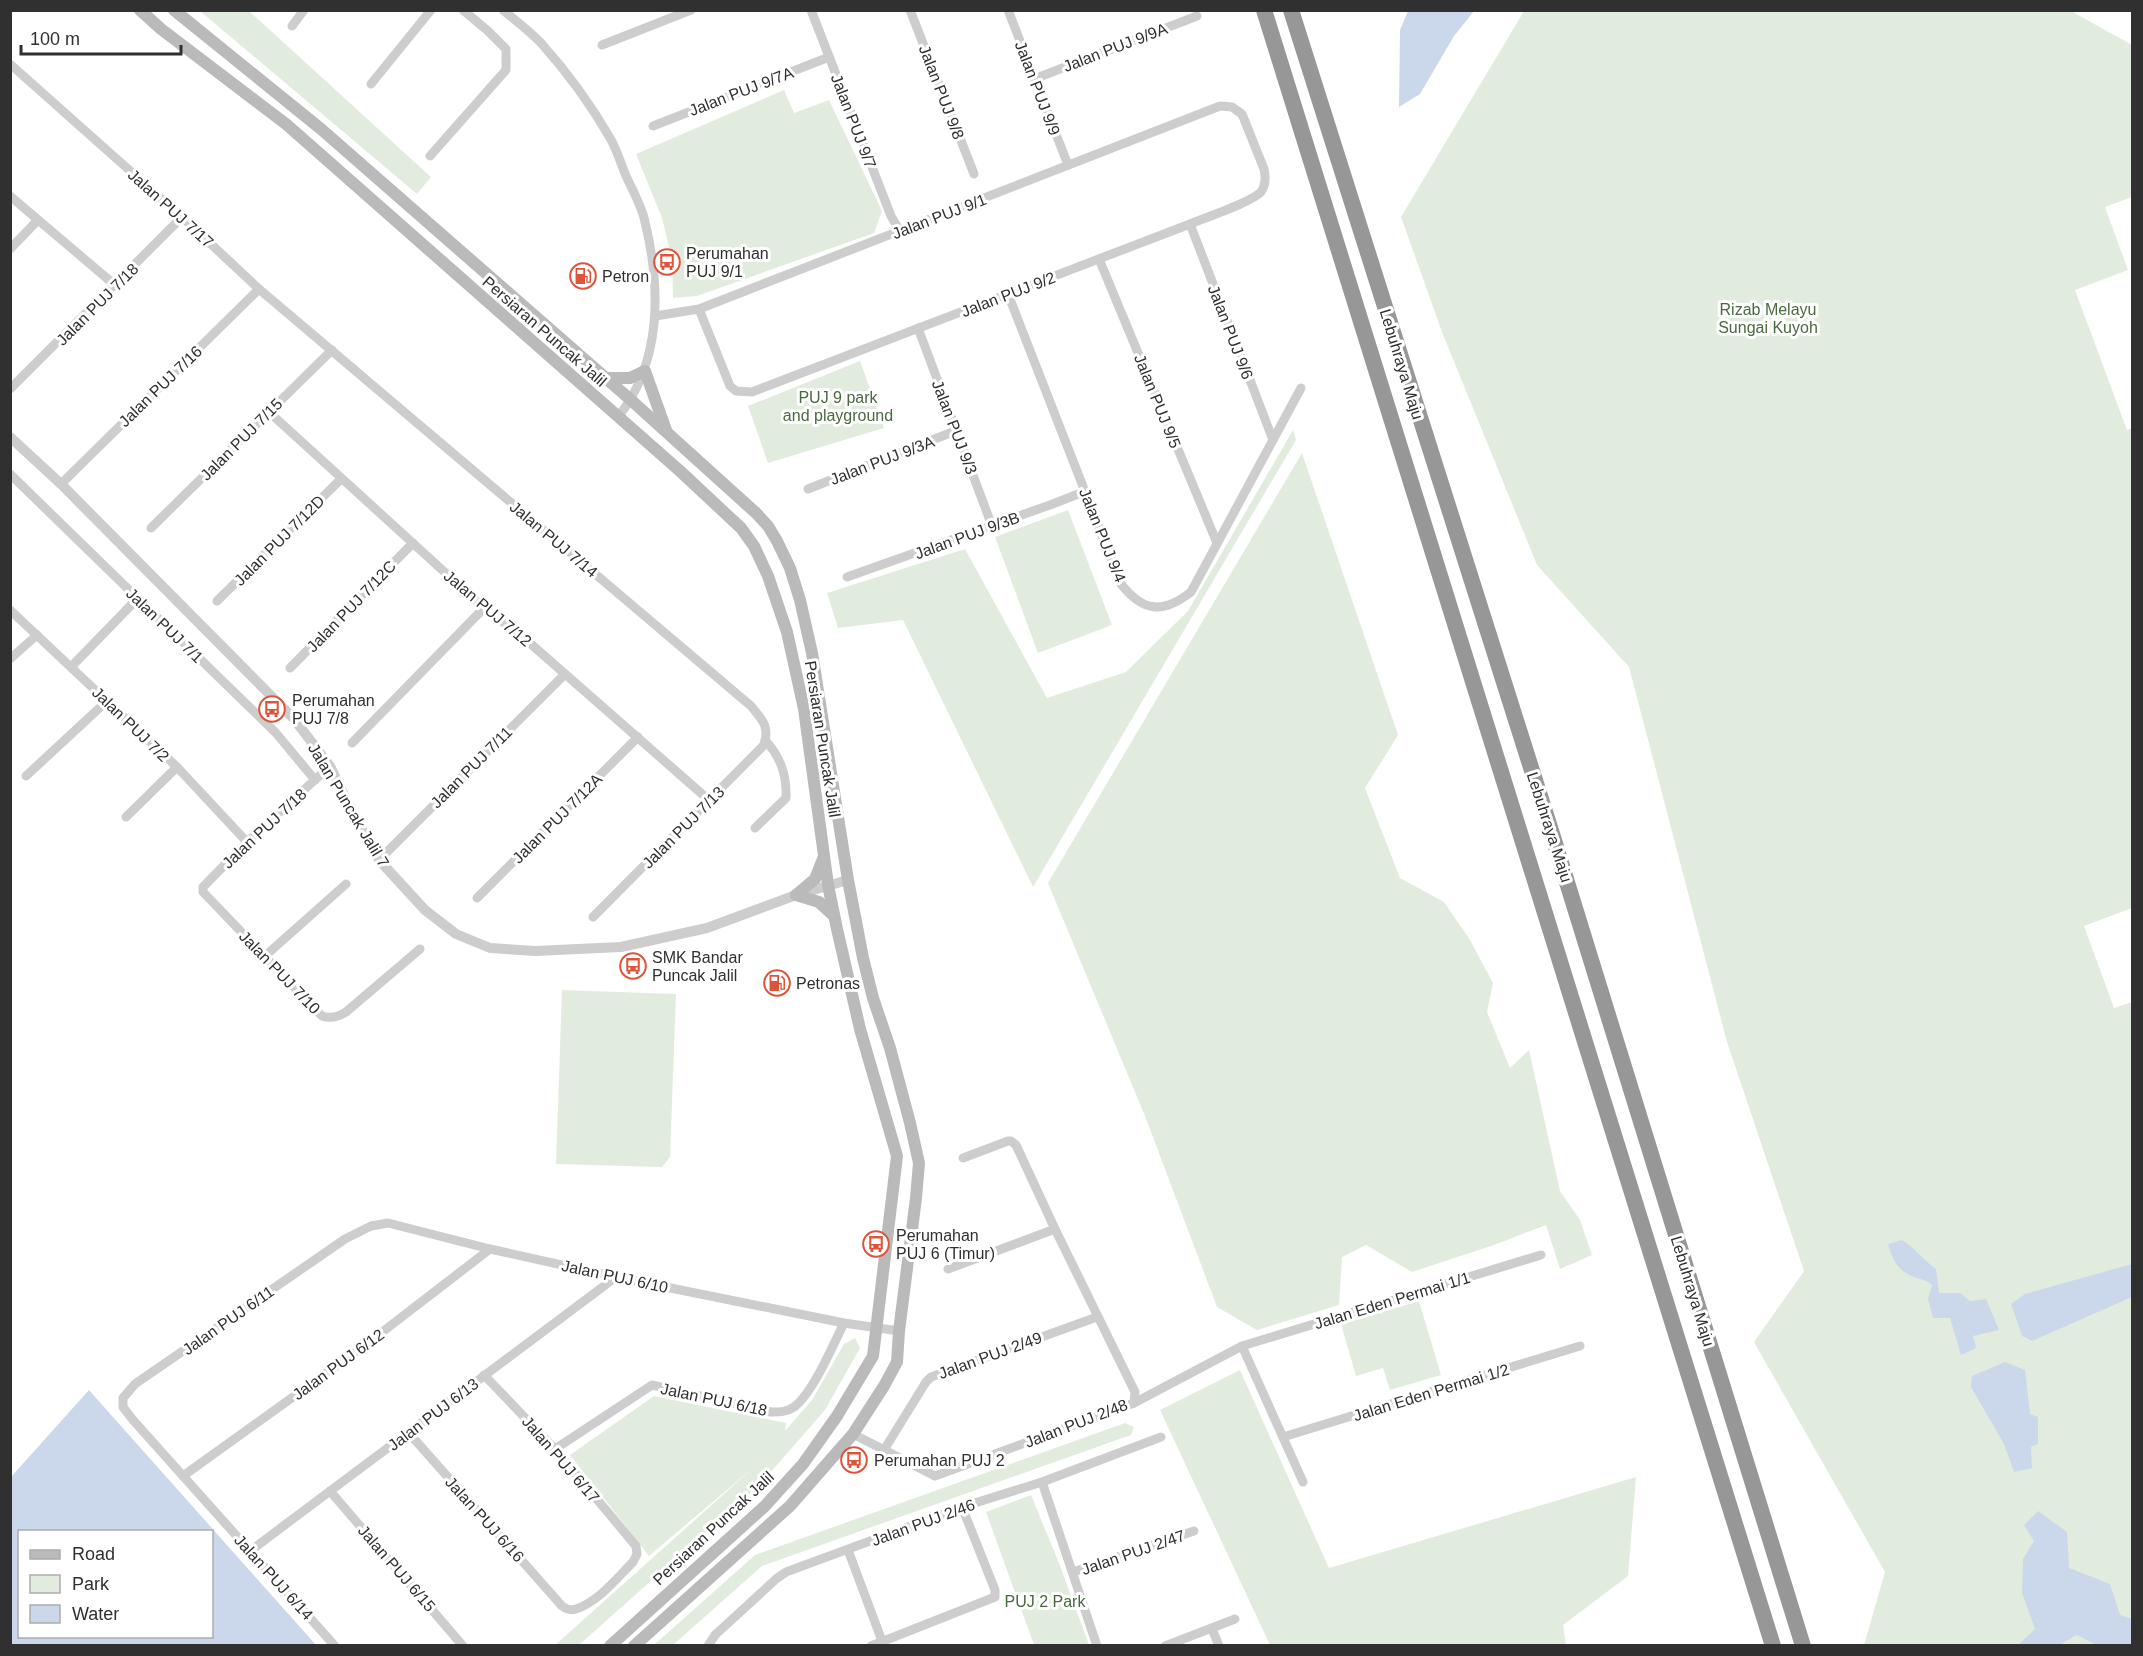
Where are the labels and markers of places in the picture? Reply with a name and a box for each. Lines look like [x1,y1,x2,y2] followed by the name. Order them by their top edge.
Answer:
[686,245,769,280] place label: Perumahan PUJ 9/1
[652,247,682,277] bus stop icon: Perumahan PUJ 9/1
[568,261,598,291] fuel station icon: Petron
[602,268,649,285] place label: Petron
[292,692,375,727] place label: Perumahan PUJ 7/8
[257,694,287,724] bus stop icon: Perumahan PUJ 7/8
[652,949,743,984] place label: SMK Bandar Puncak Jalil
[618,951,648,981] bus stop icon: SMK Bandar Puncak Jalil
[762,968,792,998] fuel station icon: Petronas
[796,975,860,992] place label: Petronas
[896,1227,995,1262] place label: Perumahan PUJ 6 (Timur)
[861,1229,891,1259] bus stop icon: Perumahan PUJ 6 (Timur)
[839,1445,869,1475] bus stop icon: Perumahan PUJ 2
[874,1452,1005,1469] place label: Perumahan PUJ 2

